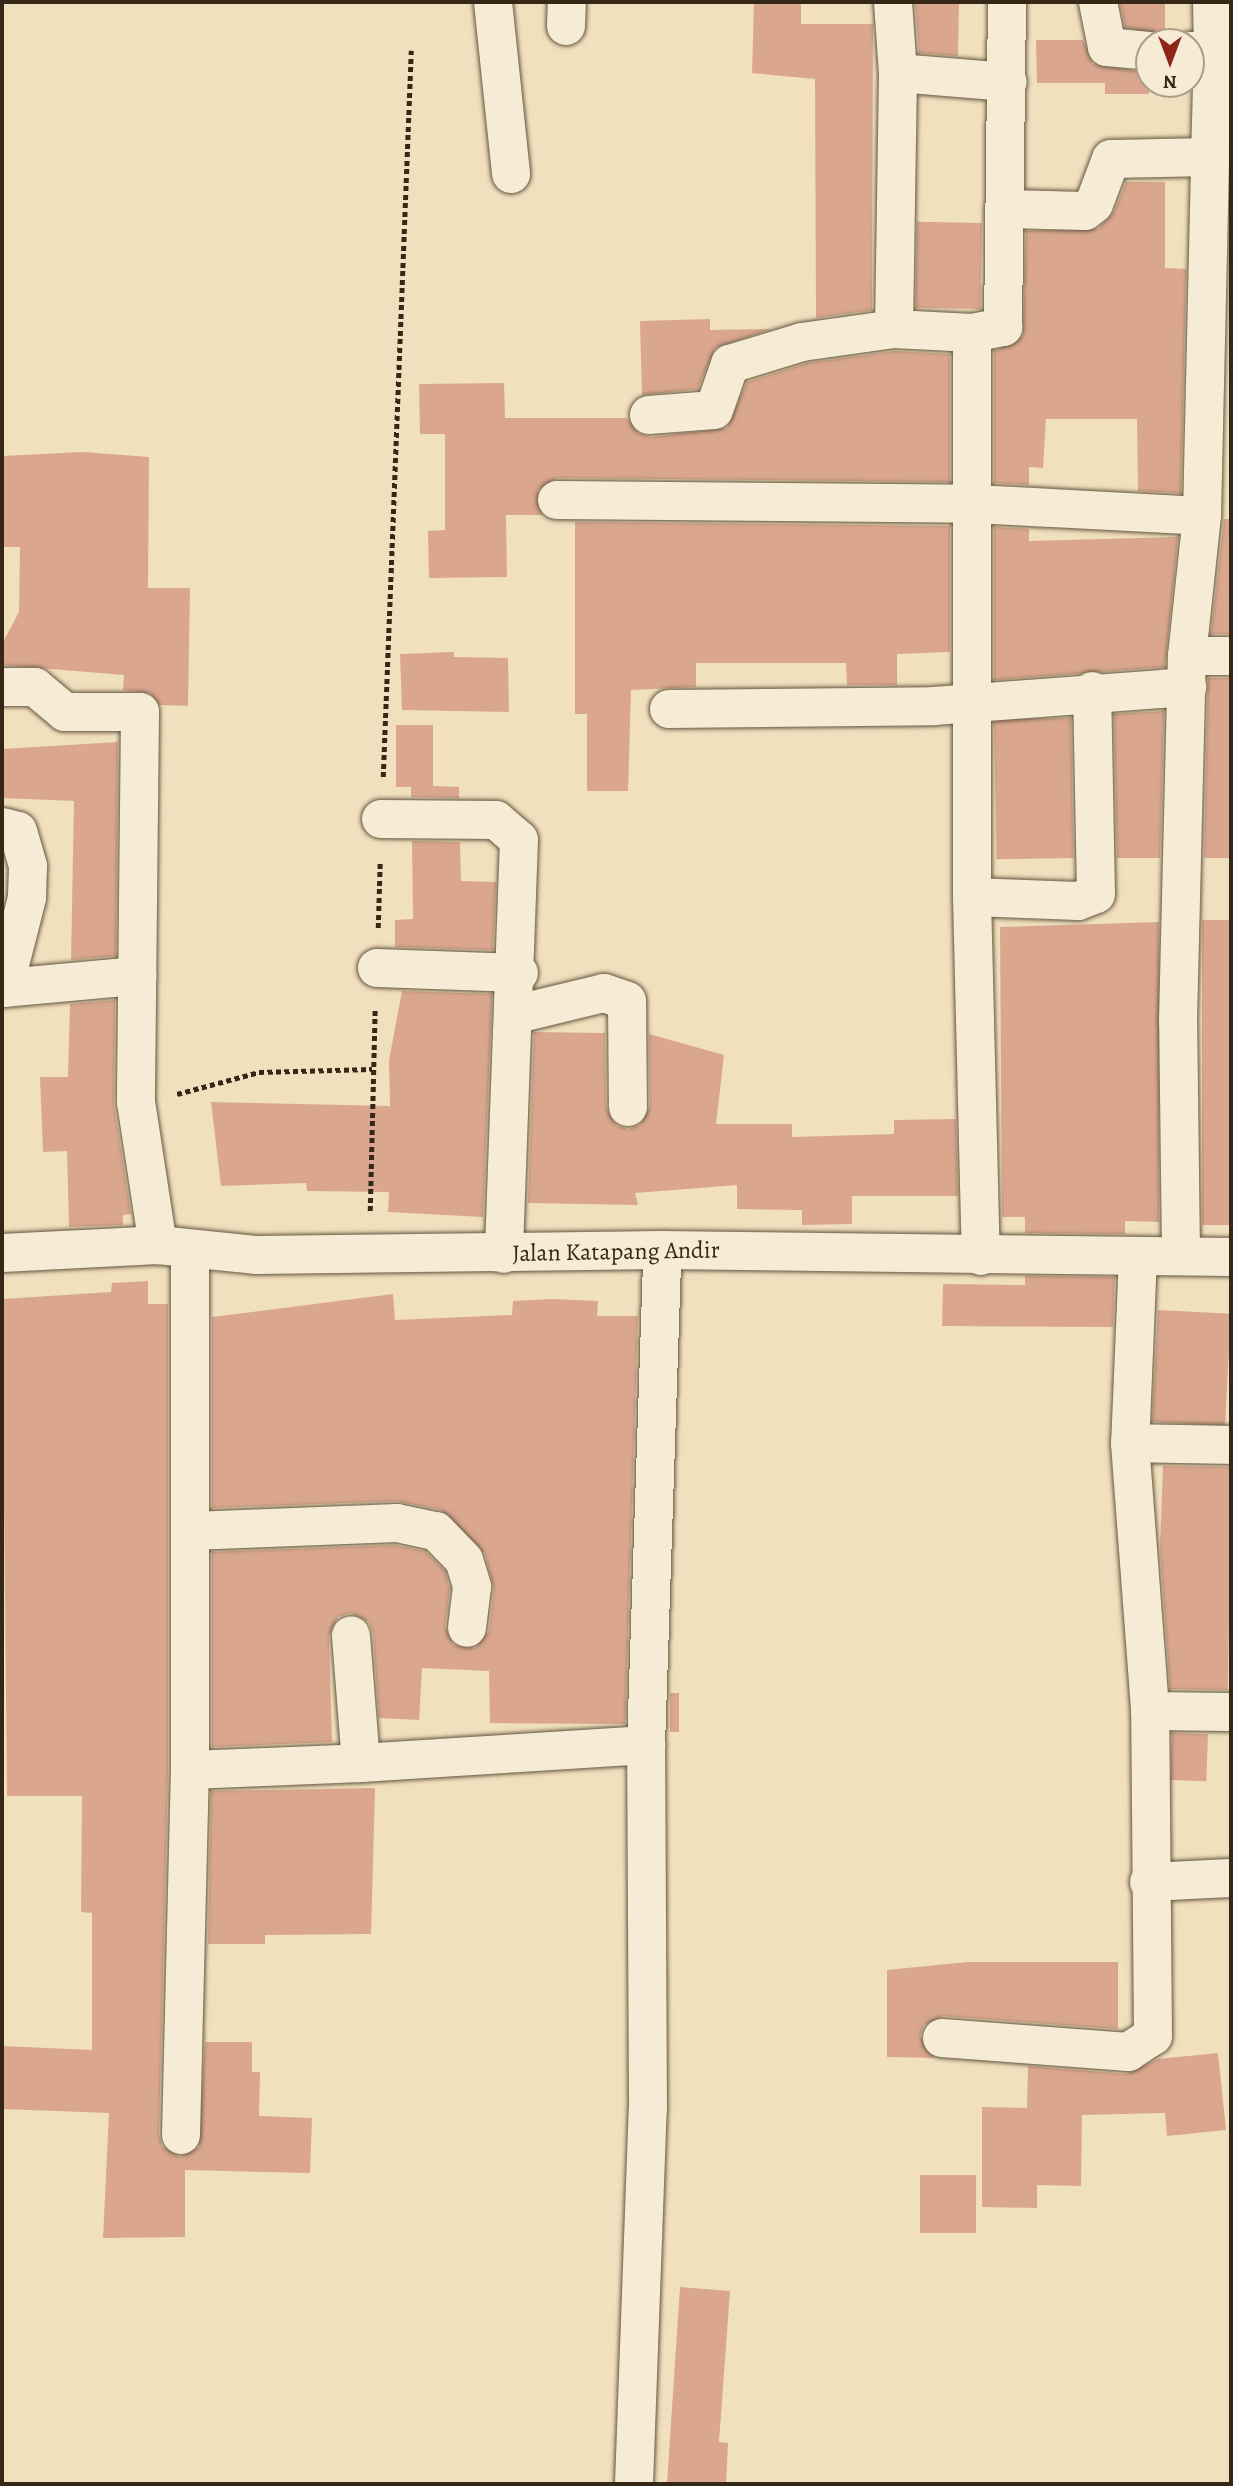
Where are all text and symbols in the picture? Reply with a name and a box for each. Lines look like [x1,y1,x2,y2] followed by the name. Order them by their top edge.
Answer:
[1135,28,1205,98] north arrow
[1163,69,1177,95] text: N
[512,1236,720,1268] street label: Jalan Katapang Andir

